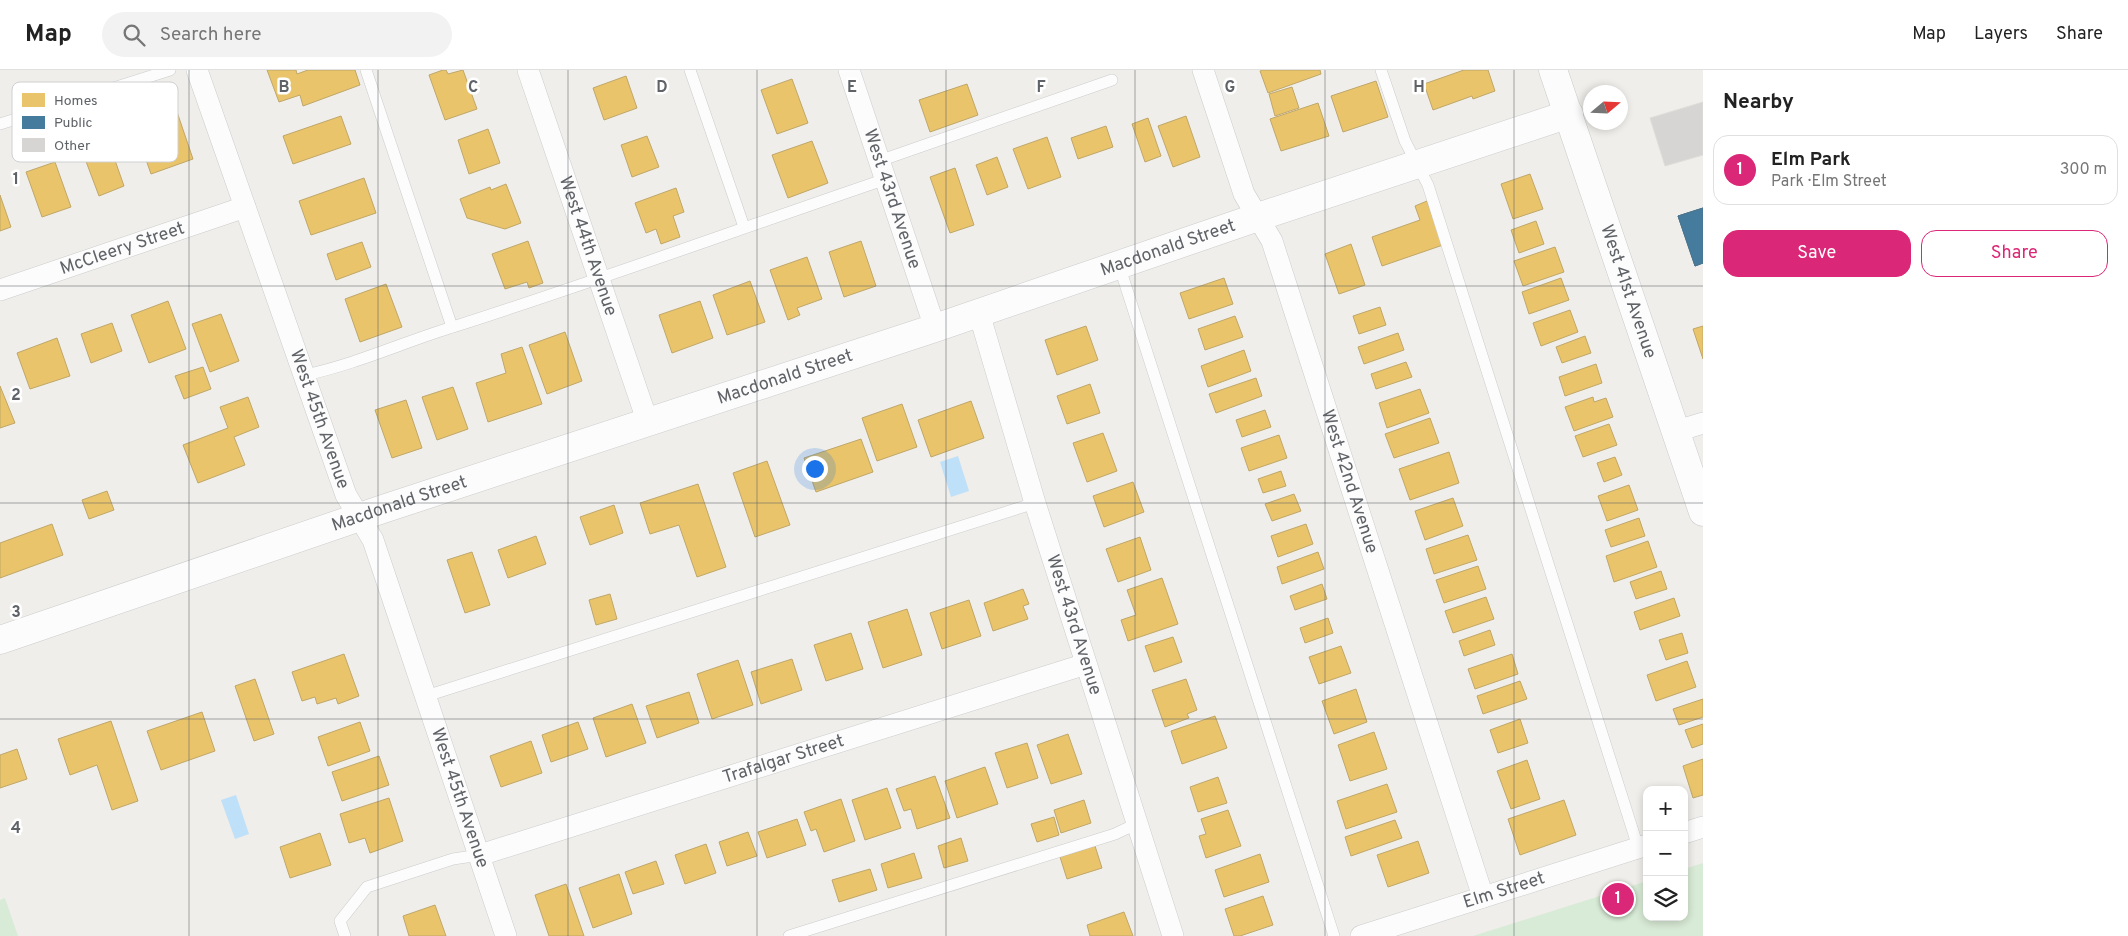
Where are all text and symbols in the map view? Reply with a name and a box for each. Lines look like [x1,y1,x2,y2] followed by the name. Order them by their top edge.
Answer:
[102,12,452,57] search box
[25,20,72,50] text: Map
[120,21,148,49] icon: search
[160,23,261,47] text: Search here
[1912,23,1946,46] text: Map
[1974,23,2028,46] text: Layers
[2056,23,2103,46] text: Share
[278,78,290,98] text: B
[468,78,478,98] text: C
[656,78,668,98] text: D
[847,78,857,98] text: E
[1036,78,1046,98] text: F
[1225,78,1235,98] text: G
[1413,78,1425,98] text: H
[12,82,178,162] legend
[1583,85,1628,130] north arrow
[1723,89,1794,116] text: Nearby
[54,93,98,110] text: Homes
[54,115,93,132] text: Public
[858,126,926,272] street label: West 43rd Avenue
[54,138,91,155] text: Other
[1771,148,1851,172] text: Elm Park
[1737,160,1743,180] text: 1
[2060,160,2107,180] text: 300 m
[13,170,19,190] text: 1
[1771,172,1887,192] text: Park · Elm Street
[553,173,622,319] street label: West 44th Avenue
[1097,214,1238,282] street label: Macdonald Street
[57,217,187,280] street label: McCleery Street
[1595,222,1662,362] street label: West 41st Avenue
[1723,230,1911,277] button: Save
[1921,230,2108,277] button: Share
[714,344,856,410] street label: Macdonald Street
[284,346,354,492] street label: West 45th Avenue
[11,386,21,406] text: 2
[1315,407,1383,557] street label: West 42nd Avenue
[802,456,828,482] your location
[329,471,470,537] street label: Macdonald Street
[1041,552,1107,698] street label: West 43rd Avenue
[11,603,21,623] text: 3
[425,725,494,871] street label: West 45th Avenue
[720,729,847,789] street label: Trafalgar Street
[1643,786,1688,921] map controls
[1643,786,1688,831] button: +
[11,819,21,839] text: 4
[1643,831,1688,876] button: −
[1460,867,1548,914] street label: Elm Street
[1643,876,1688,921] button: layers
[1602,880,1634,918] pin: 1

